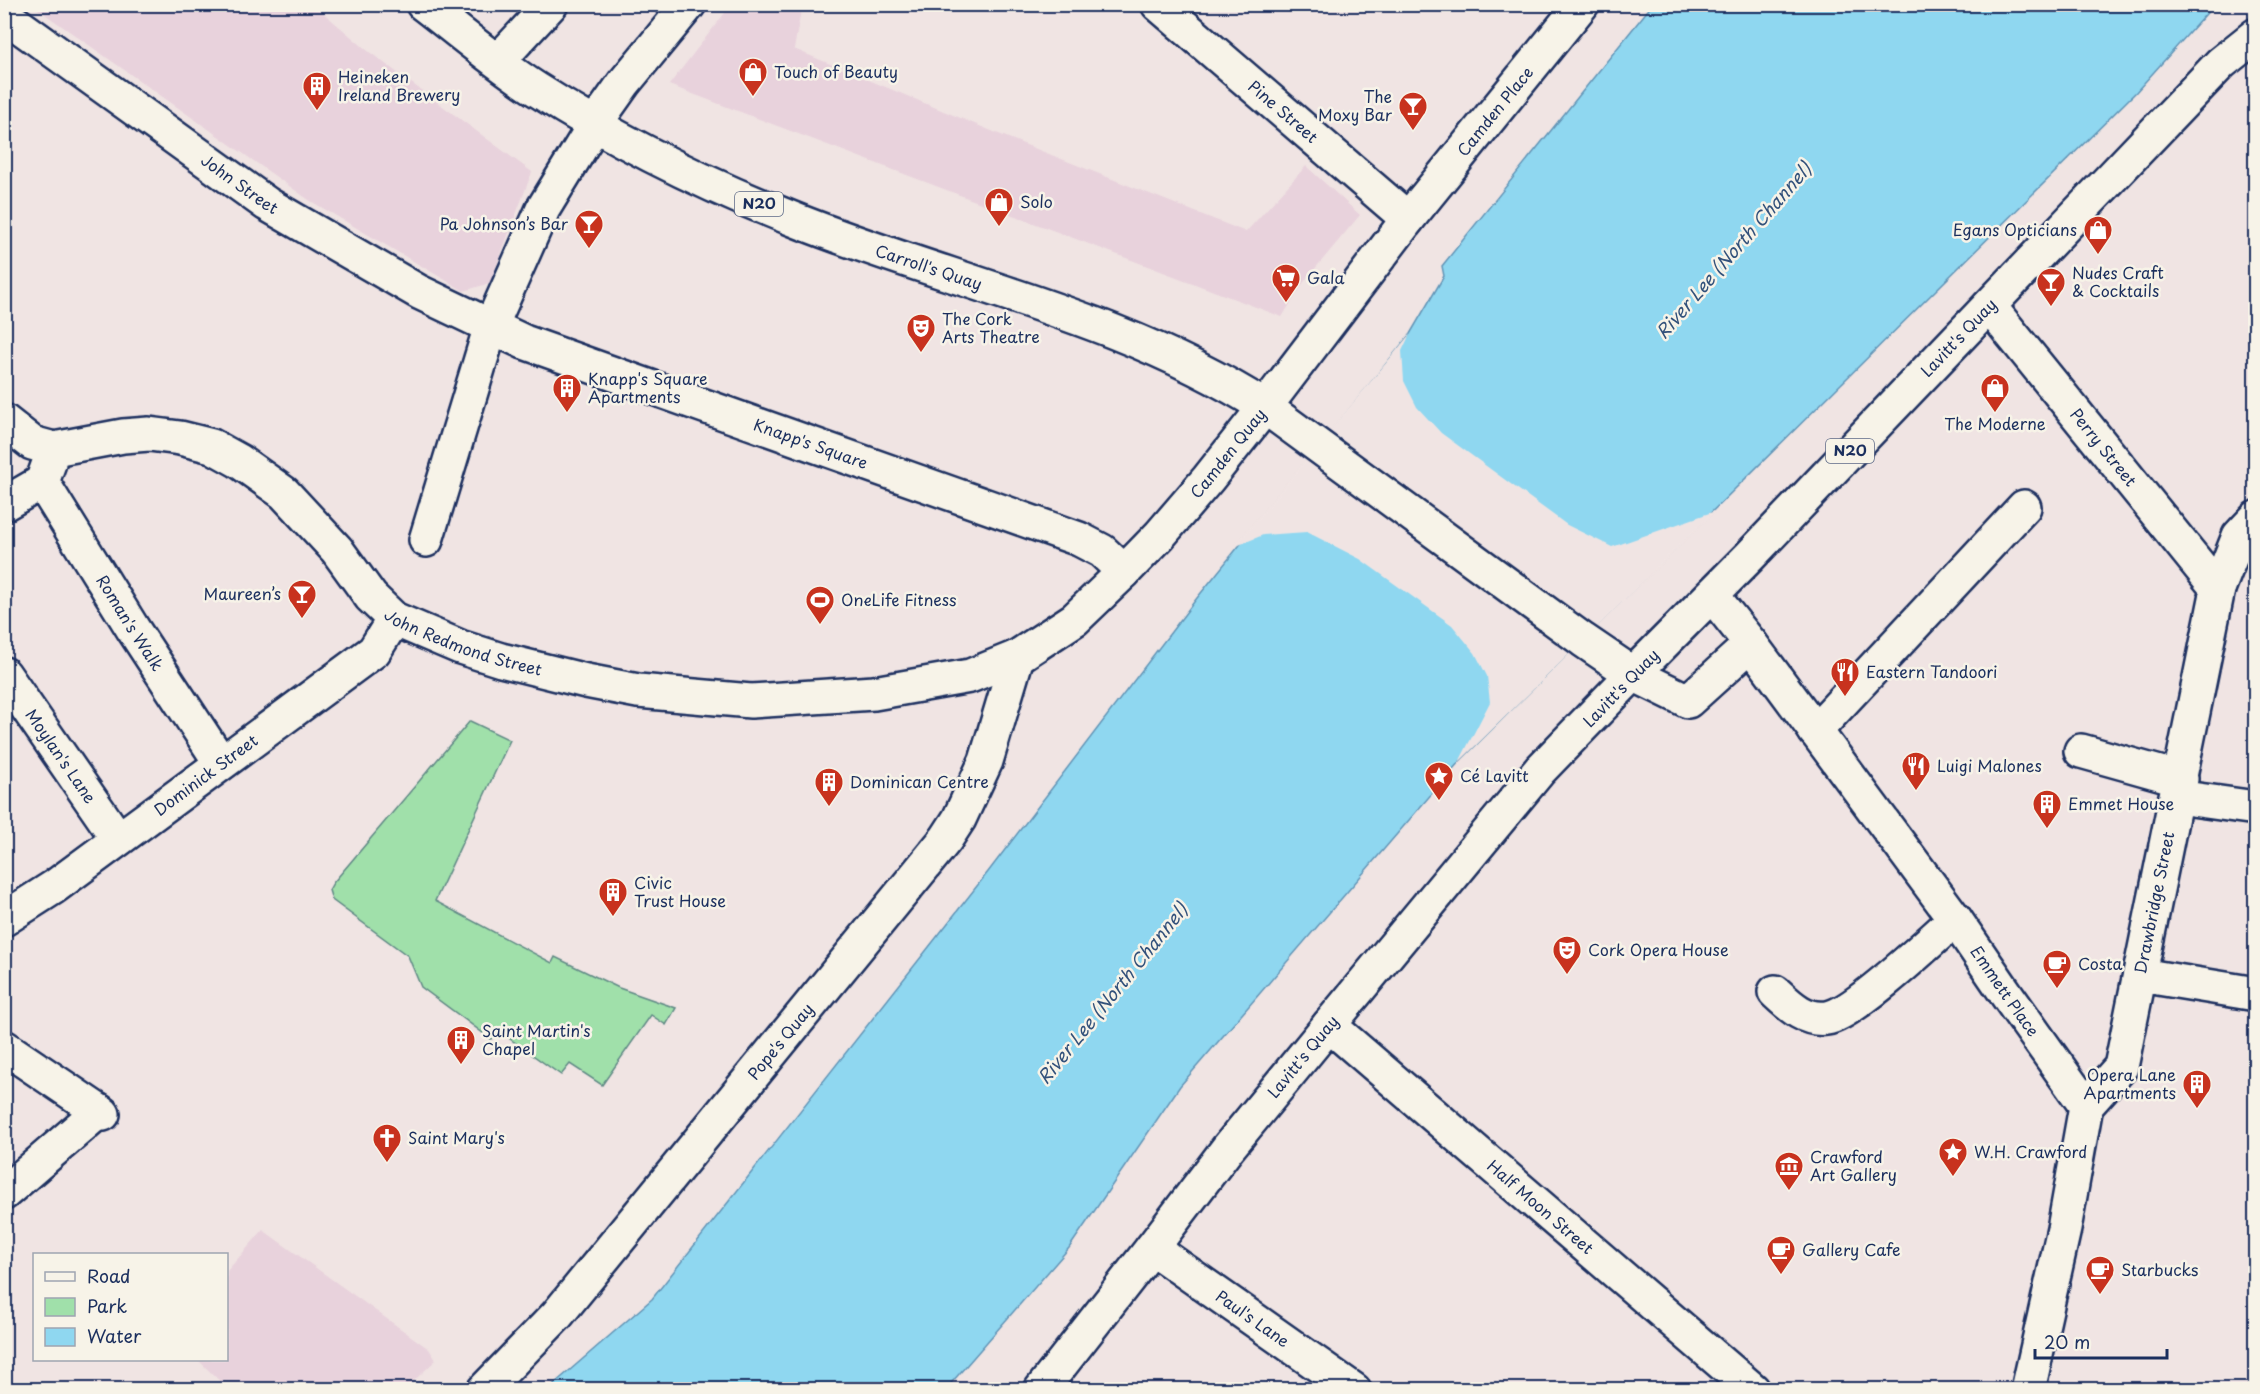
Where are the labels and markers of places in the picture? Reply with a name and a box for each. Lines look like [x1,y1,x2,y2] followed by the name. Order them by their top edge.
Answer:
[737,56,769,98] shop icon: Touch of Beauty
[774,59,898,83] place label: Touch of Beauty
[338,64,460,106] place label: Heineken Ireland Brewery
[301,70,333,112] building icon: Heineken Ireland Brewery
[1318,84,1393,126] place label: The Moxy Bar
[1397,90,1429,132] bar icon: The Moxy Bar
[983,186,1015,228] shop icon: Solo
[1020,189,1053,213] place label: Solo
[573,208,605,250] bar icon: Pa Johnson’s Bar
[440,211,569,235] place label: Pa Johnson’s Bar
[2082,214,2114,256] shop icon: Egans Opticians
[1953,217,2077,241] place label: Egans Opticians
[2072,260,2164,302] place label: Nudes Craft & Cocktails
[1270,262,1302,304] supermarket icon: Gala
[1307,265,1345,289] place label: Gala
[2035,266,2067,308] bar icon: Nudes Craft & Cocktails
[942,306,1040,348] place label: The Cork Arts Theatre
[905,312,937,354] theatre icon: The Cork Arts Theatre
[588,366,708,408] place label: Knapp's Square Apartments
[551,372,583,414] building icon: Knapp's Square Apartments
[1979,372,2011,414] shop icon: The Moderne
[1944,411,2046,435] place label: The Moderne
[286,578,318,620] bar icon: Maureen’s
[203,581,281,605] place label: Maureen’s
[804,584,836,626] sports icon: OneLife Fitness
[841,587,957,611] place label: OneLife Fitness
[1829,656,1861,698] restaurant icon: Eastern Tandoori
[1866,659,1997,683] place label: Eastern Tandoori
[1900,750,1932,792] restaurant icon: Luigi Malones
[1937,753,2042,777] place label: Luigi Malones
[1423,760,1455,802] place icon: Cé Lavitt
[1460,763,1529,787] place label: Cé Lavitt
[813,766,845,808] building icon: Dominican Centre
[850,769,989,793] place label: Dominican Centre
[2031,788,2063,830] building icon: Emmet House
[2068,791,2175,815] place label: Emmet House
[634,870,726,912] place label: Civic Trust House
[597,876,629,918] building icon: Civic Trust House
[1551,934,1583,976] theatre icon: Cork Opera House
[1588,937,1729,961] place label: Cork Opera House
[2041,948,2073,990] cafe icon: Costa
[2078,951,2123,975] place label: Costa
[482,1018,591,1060] place label: Saint Martin's Chapel
[445,1024,477,1066] building icon: Saint Martin's Chapel
[2084,1062,2176,1104] place label: Opera Lane Apartments
[2181,1068,2213,1110] building icon: Opera Lane Apartments
[371,1122,403,1164] church icon: Saint Mary's
[408,1125,505,1149] place label: Saint Mary's
[1937,1136,1969,1178] place icon: W.H. Crawford
[1974,1139,2087,1163] place label: W.H. Crawford
[1810,1144,1897,1186] place label: Crawford Art Gallery
[1773,1150,1805,1192] museum icon: Crawford Art Gallery
[1765,1234,1797,1276] cafe icon: Gallery Cafe
[1802,1237,1901,1261] place label: Gallery Cafe
[2084,1254,2116,1296] cafe icon: Starbucks
[2121,1257,2199,1281] place label: Starbucks

